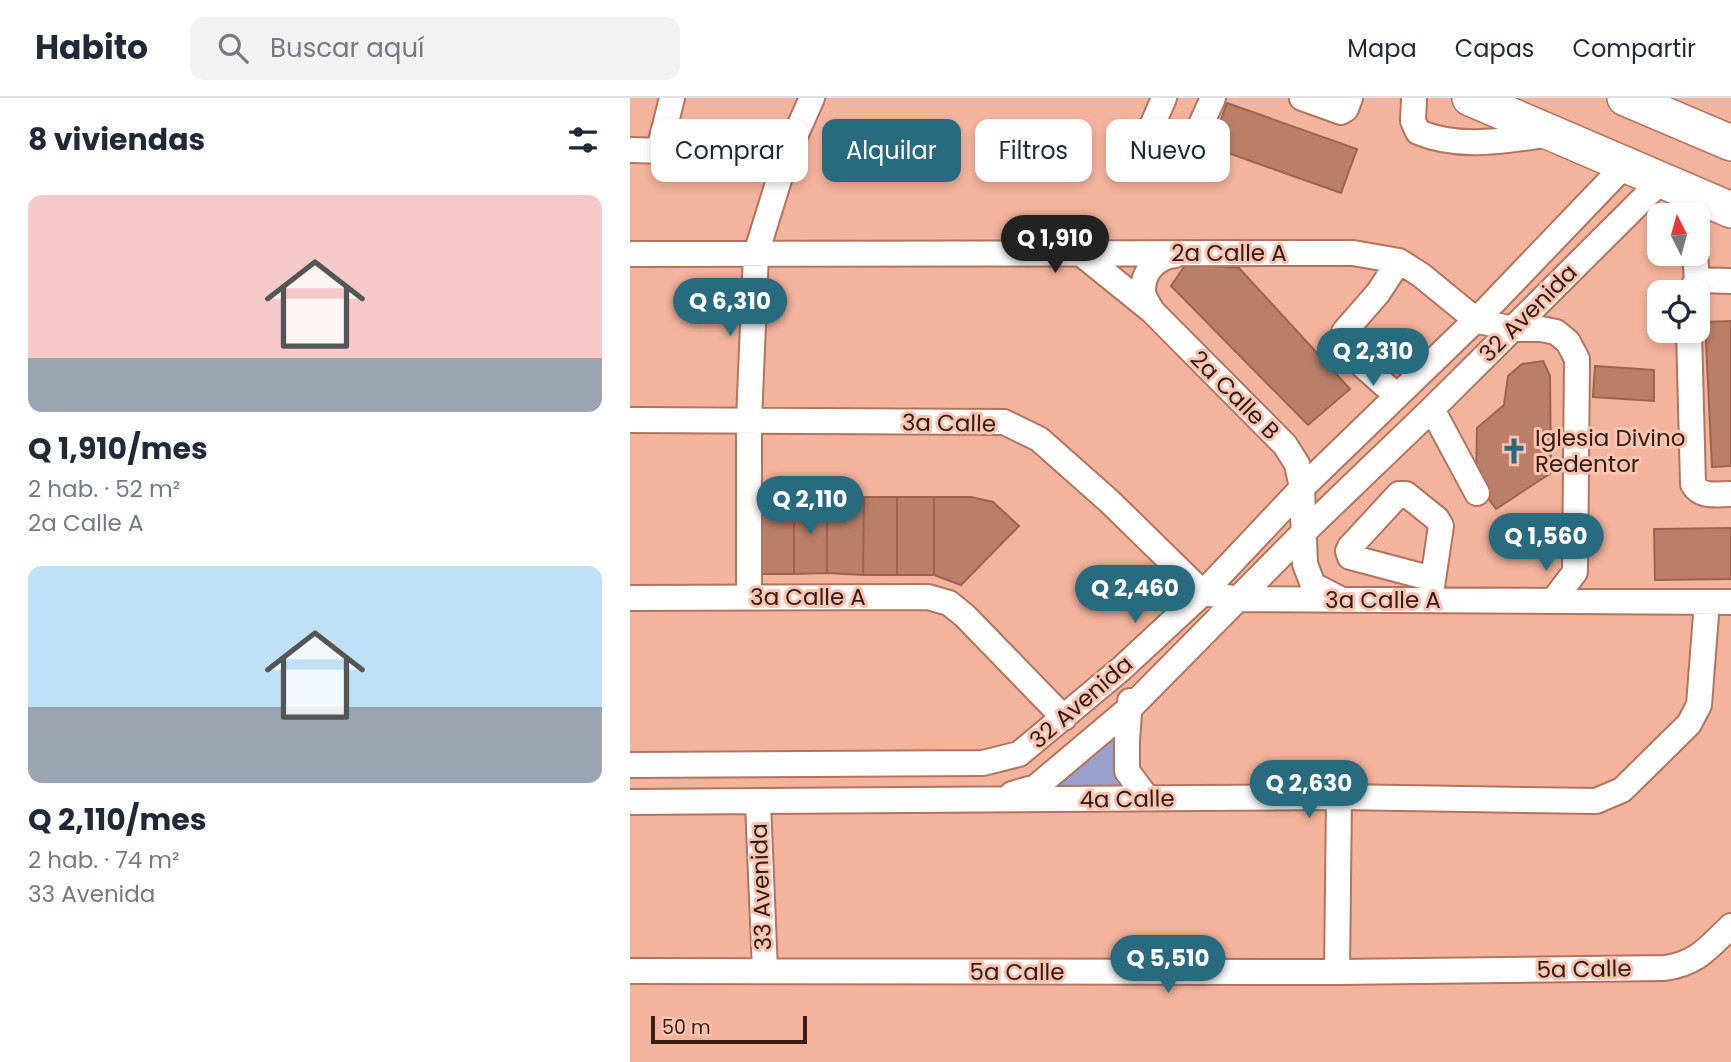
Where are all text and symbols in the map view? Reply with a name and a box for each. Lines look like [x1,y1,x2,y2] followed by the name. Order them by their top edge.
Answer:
[190,17,680,80] search box
[35,24,148,71] text: Habito
[214,29,252,67] icon: search
[270,30,424,66] text: Buscar aquí
[1347,32,1417,65] text: Mapa
[1455,32,1534,65] text: Capas
[1572,32,1696,65] text: Compartir
[28,118,205,161] text: 8 viviendas
[651,119,808,182] chip: Comprar
[822,119,961,182] chip: Alquilar
[975,119,1092,182] chip: Filtros
[1106,119,1230,182] chip: Nuevo
[564,121,602,159] icon: filters
[1647,203,1710,266] north arrow
[1647,203,1710,343] map controls
[990,216,1120,275] pin: Q 1,910
[1017,222,1093,254] text: Q 1,910
[1171,237,1287,269] street label: 2a Calle A
[252,241,378,367] icon: home
[1472,257,1584,369] street label: 32 Avenida
[665,278,795,338] pin: Q 6,310
[1647,280,1710,343] button: locate
[689,285,771,317] text: Q 6,310
[1308,328,1438,388] pin: Q 2,310
[1333,335,1413,367] text: Q 2,310
[1183,343,1287,447] street label: 2a Calle B
[902,406,996,440] street label: 3a Calle
[1535,422,1685,480] place label: Iglesia Divino Redentor
[28,427,208,470] text: Q 1,910/mes
[1499,436,1529,466] church icon: Iglesia Divino Redentor
[28,473,180,505] text: 2 hab. · 52 m²
[745,476,875,536] pin: Q 2,110
[772,483,848,515] text: Q 2,110
[28,507,143,539] text: 2a Calle A
[1481,514,1611,573] pin: Q 1,560
[1505,520,1587,552] text: Q 1,560
[1070,566,1200,625] pin: Q 2,460
[1091,572,1179,604] text: Q 2,460
[750,581,866,613] street label: 3a Calle A
[1325,584,1441,616] street label: 3a Calle A
[252,612,378,738] icon: home
[1023,648,1139,756] street label: 32 Avenida
[1244,760,1374,820] pin: Q 2,630
[1266,767,1352,799] text: Q 2,630
[1079,782,1175,816] street label: 4a Calle
[28,798,206,841] text: Q 2,110/mes
[743,823,779,951] street label: 33 Avenida
[28,844,180,876] text: 2 hab. · 74 m²
[28,878,155,910] text: 33 Avenida
[1103,936,1233,995] pin: Q 5,510
[1126,942,1210,974] text: Q 5,510
[1536,952,1632,986] street label: 5a Calle
[969,956,1065,988] street label: 5a Calle
[651,1013,807,1045] scale bar
[662,1014,711,1041] text: 50 m

